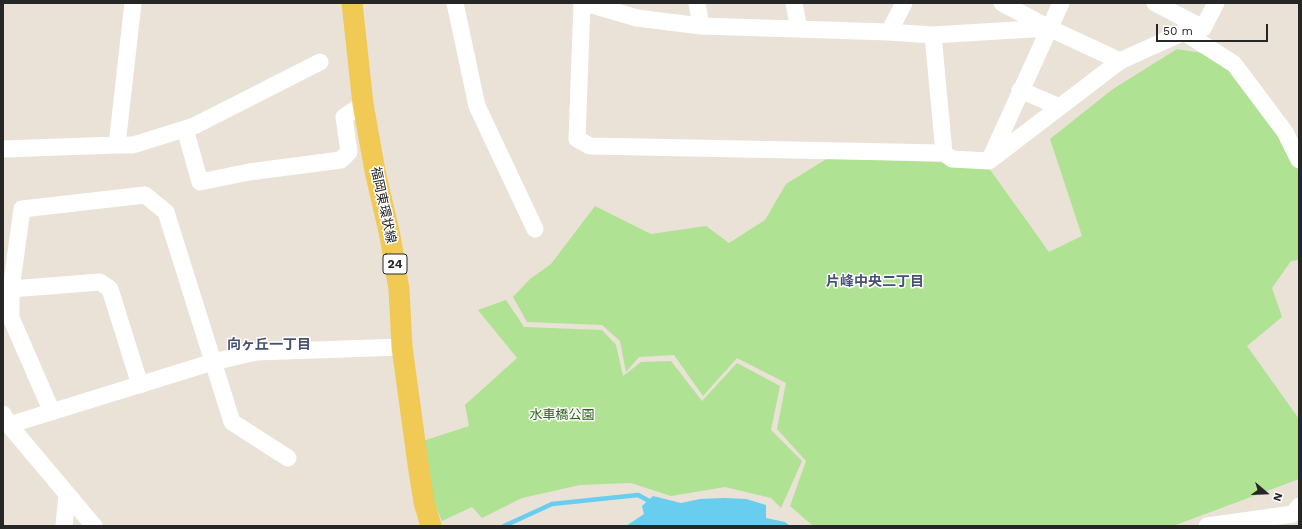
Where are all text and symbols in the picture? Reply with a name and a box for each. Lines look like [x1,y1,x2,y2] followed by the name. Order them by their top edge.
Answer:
[1158,16,1270,42] scale bar
[1163,24,1193,38] text: 50 m
[367,165,399,245] street label: 福岡東環状線
[383,254,407,274] road number: 24
[826,274,924,290] district label: 片峰中央二丁目
[227,337,311,353] district label: 向ヶ丘一丁目
[530,407,594,423] park label: 水車橋公園
[1246,473,1286,513] north arrow
[1270,491,1285,503] text: N

